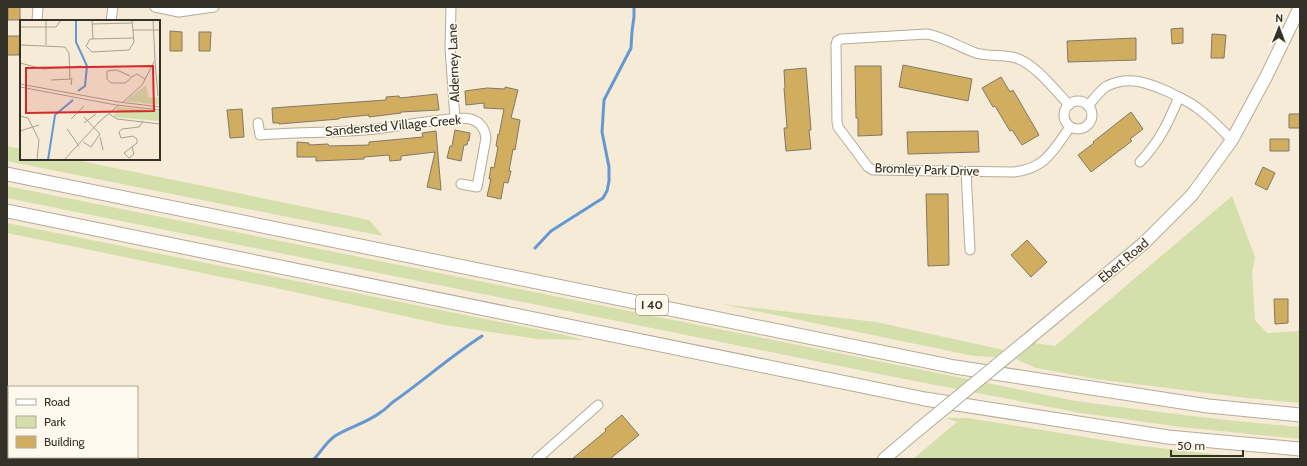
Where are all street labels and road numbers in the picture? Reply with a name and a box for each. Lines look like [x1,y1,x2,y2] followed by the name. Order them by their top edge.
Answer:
[444,23,462,103] street label: Alderney Lane
[324,111,462,139] street label: Sandersted Village Creek
[874,159,980,179] street label: Bromley Park Drive
[1095,234,1151,286] street label: Ebert Road
[636,295,668,315] road number: I 40

